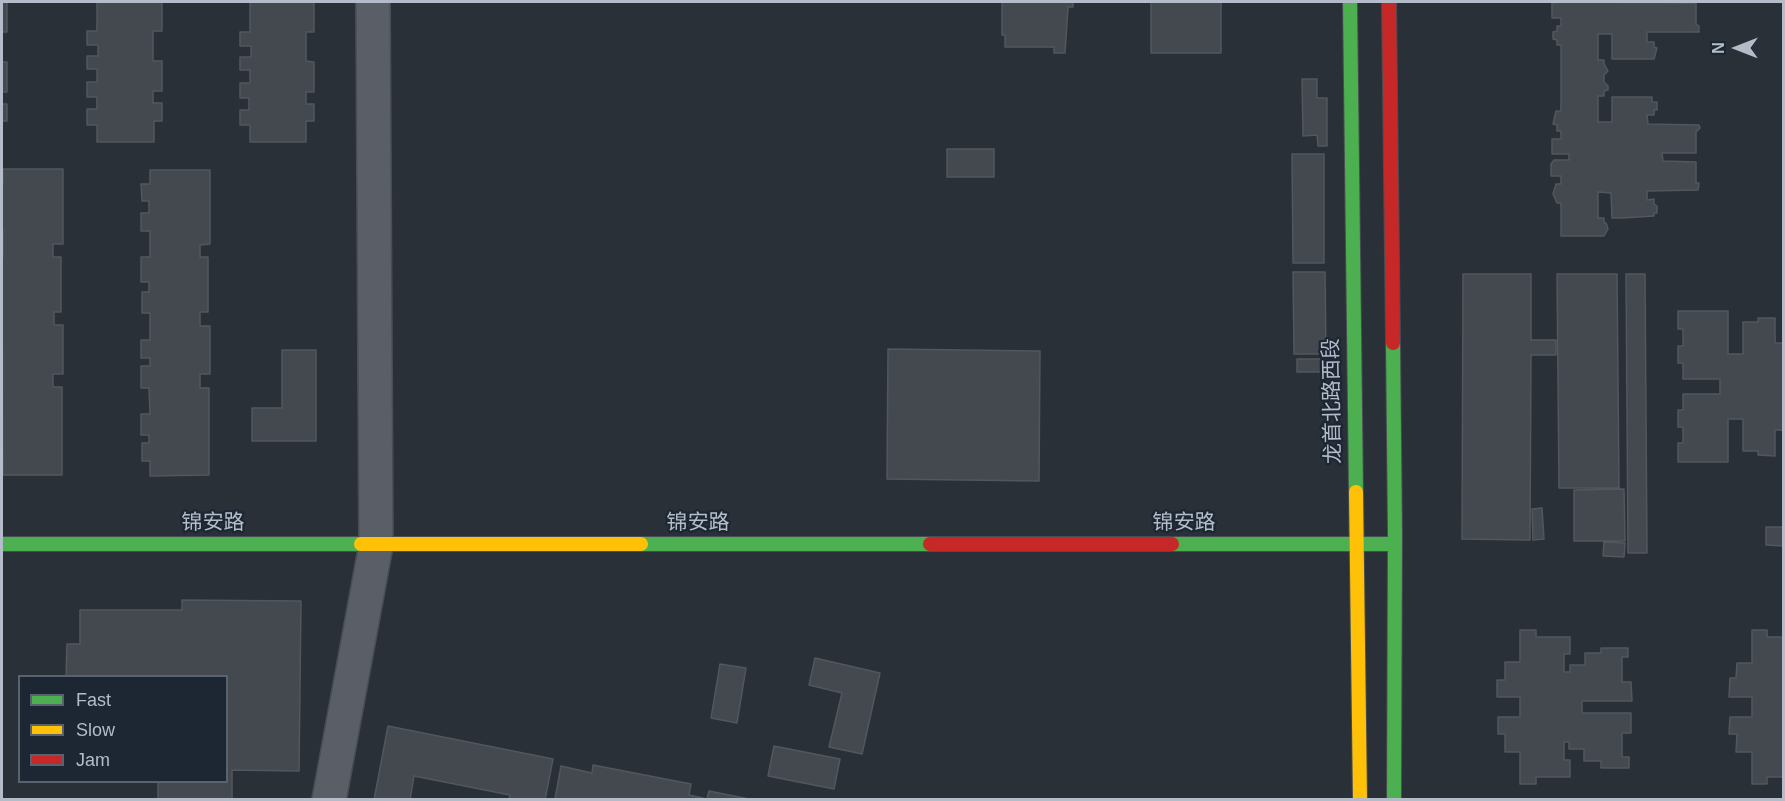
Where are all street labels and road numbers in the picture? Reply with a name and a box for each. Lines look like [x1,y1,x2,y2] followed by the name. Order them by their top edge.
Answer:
[1319,338,1347,464] street label: 龙首北路西段
[182,510,244,536] street label: 锦安路
[667,510,729,536] street label: 锦安路
[1153,510,1215,536] street label: 锦安路

